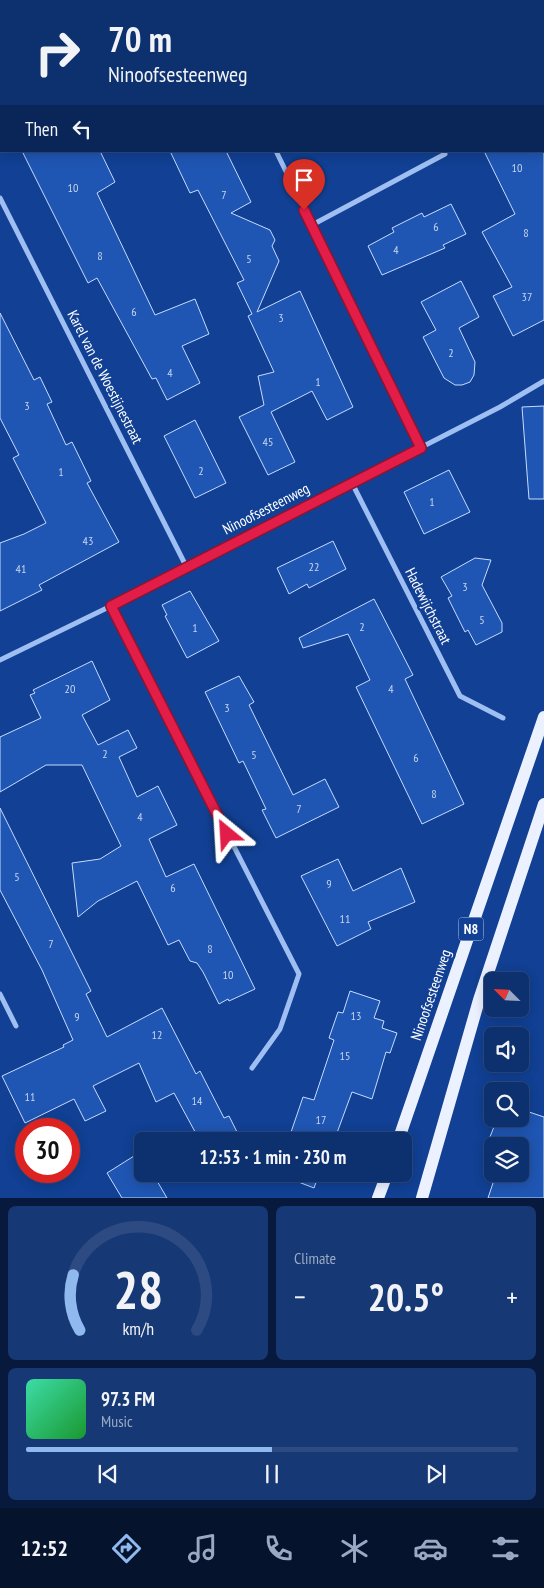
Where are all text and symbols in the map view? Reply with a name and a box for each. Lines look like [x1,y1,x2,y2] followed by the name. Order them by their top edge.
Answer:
[108,16,172,62] text: 70 m
[25,20,90,85] icon: right
[108,60,247,88] text: Ninoofsesteenweg
[68,115,96,143] icon: left
[25,117,58,141] text: Then
[283,159,325,210] pin
[512,160,522,175] house number: 10
[290,166,318,194] icon: arrive
[68,180,78,195] house number: 10
[221,187,227,202] house number: 7
[433,219,439,234] house number: 6
[523,225,529,240] house number: 8
[393,242,399,257] house number: 4
[97,248,103,263] house number: 8
[246,251,252,266] house number: 5
[522,289,532,304] house number: 37
[131,304,137,319] house number: 6
[64,307,147,447] street label: Karel van de Woestijnestraat
[278,310,284,325] house number: 3
[448,345,454,360] house number: 2
[167,365,173,380] house number: 4
[315,374,321,389] house number: 1
[24,398,30,413] house number: 3
[263,434,273,449] house number: 45
[198,463,204,478] house number: 2
[58,464,64,479] house number: 1
[219,479,312,539] street label: Ninoofsesteenweg
[429,494,435,509] house number: 1
[83,533,93,548] house number: 43
[309,559,319,574] house number: 22
[16,561,26,576] house number: 41
[401,564,456,647] street label: Hadewijchstraat
[462,579,468,594] house number: 3
[479,612,485,627] house number: 5
[359,619,365,634] house number: 2
[192,620,198,635] house number: 1
[65,681,75,696] house number: 20
[388,681,394,696] house number: 4
[224,700,230,715] house number: 3
[102,746,108,761] house number: 2
[251,747,257,762] house number: 5
[413,750,419,765] house number: 6
[431,786,437,801] house number: 8
[296,801,302,816] house number: 7
[200,807,252,859] position arrow
[137,809,143,824] house number: 4
[14,869,20,884] house number: 5
[326,876,332,891] house number: 9
[170,880,176,895] house number: 6
[340,911,350,926] house number: 11
[458,918,484,941] road number: N8
[48,936,54,951] house number: 7
[207,941,213,956] house number: 8
[406,947,455,1043] street label: Ninoofsesteenweg
[223,967,233,982] house number: 10
[484,972,529,1018] north arrow
[484,972,529,1182] map controls
[351,1008,361,1023] house number: 13
[74,1009,80,1024] house number: 9
[152,1027,162,1042] house number: 12
[484,1027,529,1072] button: sound
[340,1048,350,1063] house number: 15
[484,1082,529,1127] button: search
[25,1089,35,1104] house number: 11
[192,1093,203,1108] house number: 14
[316,1112,326,1127] house number: 17
[15,1118,80,1183] speed limit sign: 30
[484,1137,529,1182] button: layers
[200,1145,346,1169] text: 12:53 · 1 min · 230 m
[294,1248,336,1268] text: Climate
[113,1256,163,1323] text: 28
[368,1272,444,1321] text: 20.5°
[294,1278,306,1315] text: −
[506,1278,518,1315] text: +
[122,1317,154,1340] text: km/h
[101,1387,155,1411] text: 97.3 FM
[101,1411,133,1431] text: Music
[94,1460,122,1488] icon: previous
[258,1460,286,1488] icon: pause
[422,1460,450,1488] icon: next
[109,1531,144,1566] icon: directions
[185,1531,220,1566] icon: music
[261,1531,296,1566] icon: phone
[337,1531,372,1566] icon: climate
[413,1531,448,1566] icon: car
[488,1531,523,1566] icon: filters
[20,1534,68,1562] text: 12:52

